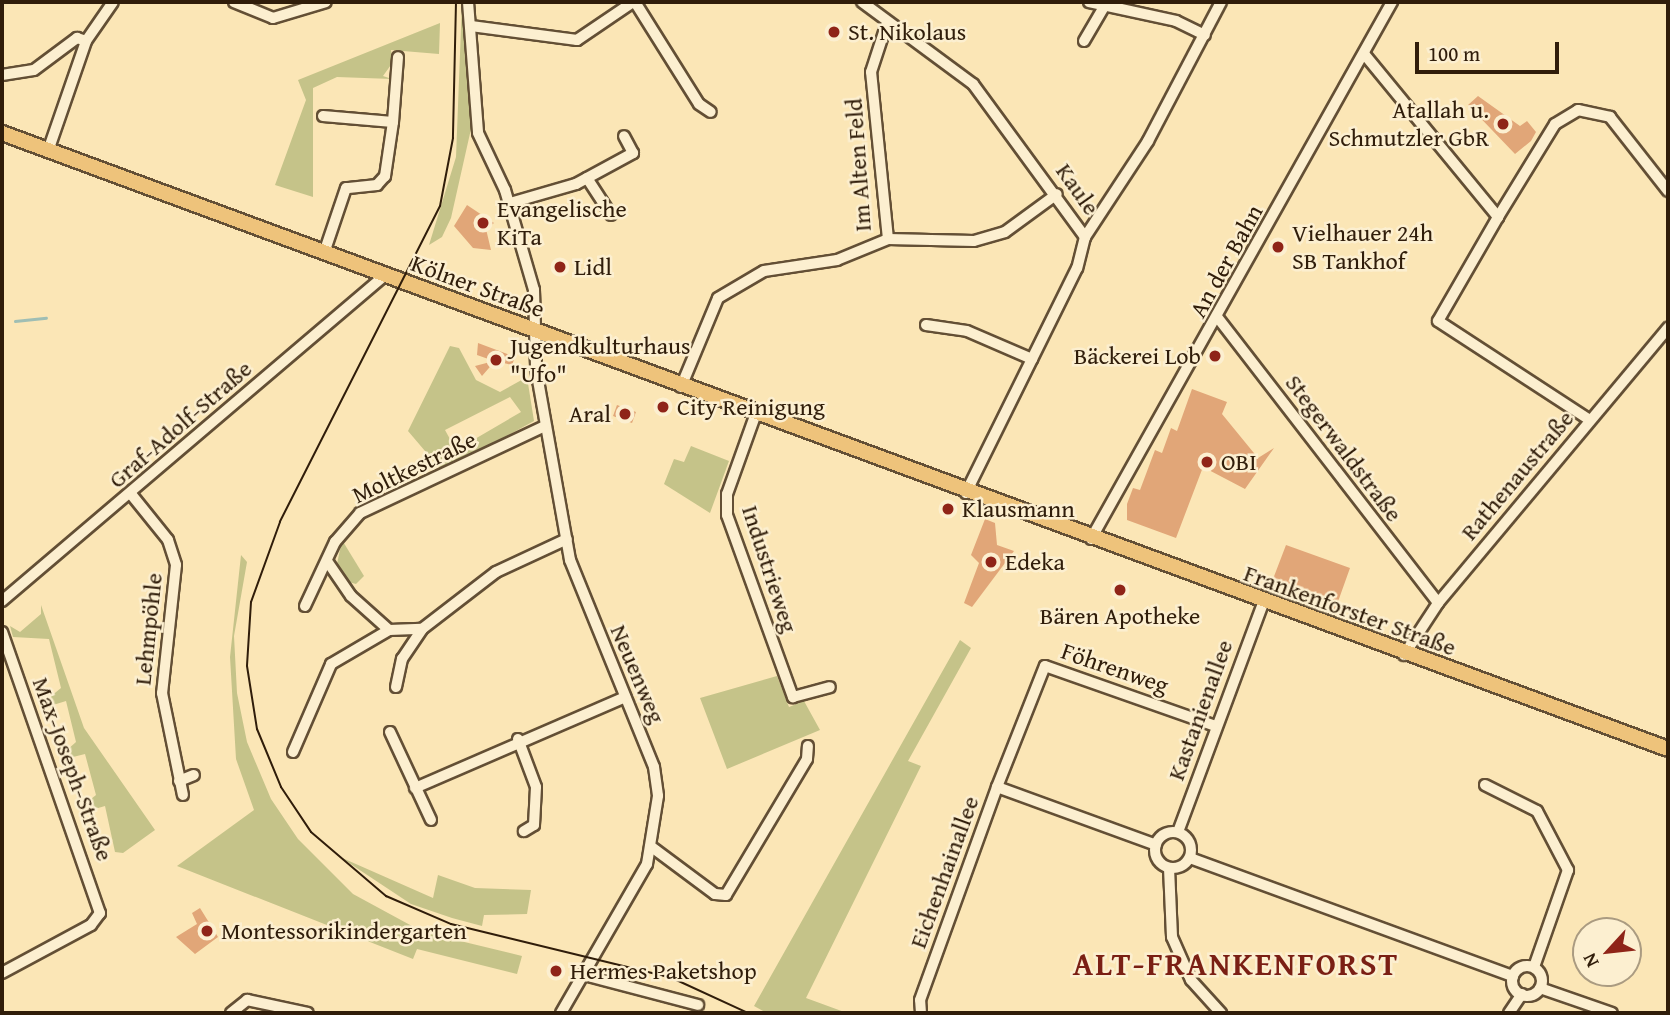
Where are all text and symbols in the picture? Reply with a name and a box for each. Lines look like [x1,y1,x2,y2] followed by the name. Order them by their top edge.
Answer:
[848,18,966,46] place label: St. Nikolaus
[826,24,842,40] marker: St. Nikolaus
[1418,28,1562,72] scale bar
[1428,38,1480,69] text: 100 m
[1328,96,1489,152] place label: Atallah u. Schmutzler GbR
[839,97,877,233] street label: Im Alten Feld
[1495,116,1511,132] marker: Atallah u. Schmutzler GbR
[1050,158,1106,220] street label: Kaule
[497,195,627,251] place label: Evangelische KiTa
[1183,200,1269,322] street label: An der Bahn
[475,215,491,231] marker: Evangelische KiTa
[1292,219,1433,275] place label: Vielhauer 24h SB Tankhof
[1270,239,1286,255] marker: Vielhauer 24h SB Tankhof
[407,249,549,323] street label: Kölner Straße
[574,253,612,281] place label: Lidl
[552,259,568,275] marker: Lidl
[510,332,691,388] place label: Jugendkulturhaus "Ufo"
[1074,342,1201,370] place label: Bäckerei Lob
[1207,348,1223,364] marker: Bäckerei Lob
[488,352,504,368] marker: Jugendkulturhaus "Ufo"
[103,354,257,494] street label: Graf-Adolf-Straße
[1279,369,1409,527] street label: Stegerwaldstraße
[677,393,825,421] place label: City Reinigung
[655,399,671,415] marker: City Reinigung
[569,400,611,428] place label: Aral
[1454,404,1580,546] street label: Rathenaustraße
[617,406,633,422] marker: Aral
[347,425,481,509] street label: Moltkestraße
[1221,448,1257,476] place label: OBI
[1199,454,1215,470] marker: OBI
[962,495,1075,523] place label: Klausmann
[940,501,956,517] marker: Klausmann
[736,502,804,636] street label: Industrieweg
[1005,548,1065,576] place label: Edeka
[983,554,999,570] marker: Edeka
[1240,558,1460,662] street label: Frankenforster Straße
[128,571,168,687] street label: Lehmpöhle
[1112,582,1128,598] marker: Bären Apotheke
[1040,602,1200,630] place label: Bären Apotheke
[604,620,672,728] street label: Neuenweg
[1058,636,1172,700] street label: Föhrenweg
[1161,636,1239,784] street label: Kastanienallee
[26,673,120,865] street label: Max-Joseph-Straße
[903,792,985,952] street label: Eichenhainallee
[221,917,467,945] place label: Montessorikindergarten
[1572,917,1642,987] north arrow
[199,923,215,939] marker: Montessorikindergarten
[1075,945,1397,983] district label: ALT-FRANKENFORST
[1575,949,1605,973] text: N
[570,957,757,985] place label: Hermes Paketshop
[548,963,564,979] marker: Hermes Paketshop

